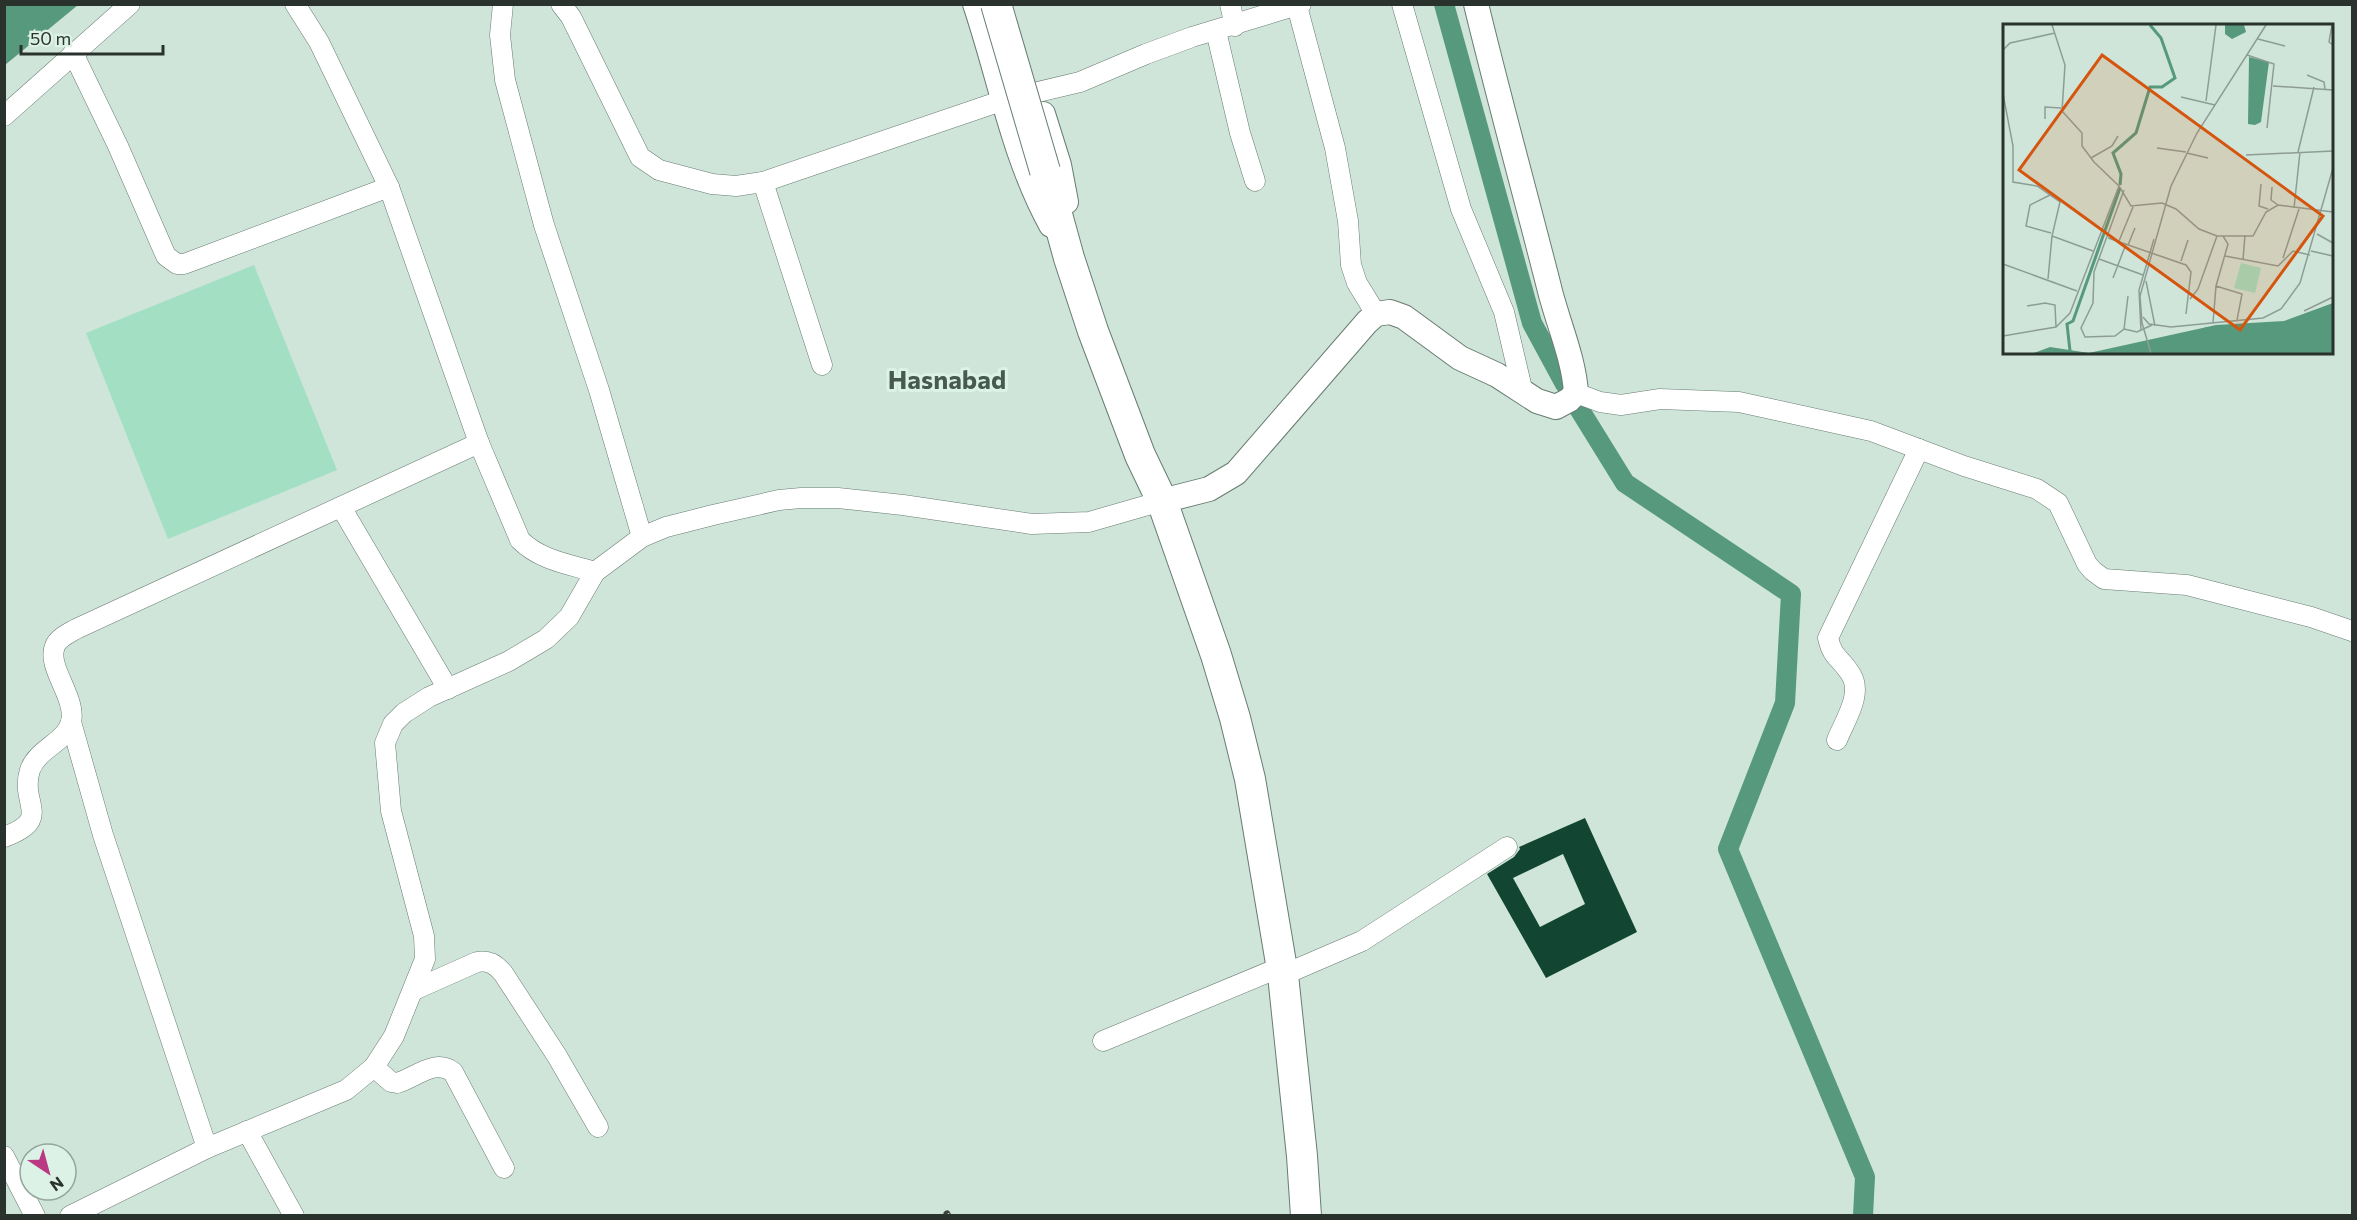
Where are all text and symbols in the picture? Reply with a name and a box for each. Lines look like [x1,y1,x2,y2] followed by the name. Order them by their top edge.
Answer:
[21,18,164,56] scale bar
[2003,24,2333,354] inset map
[30,27,71,49] text: 50 m
[888,363,1006,394] district label: Hasnabad
[18,1142,78,1202] north arrow
[47,1173,68,1196] text: N

